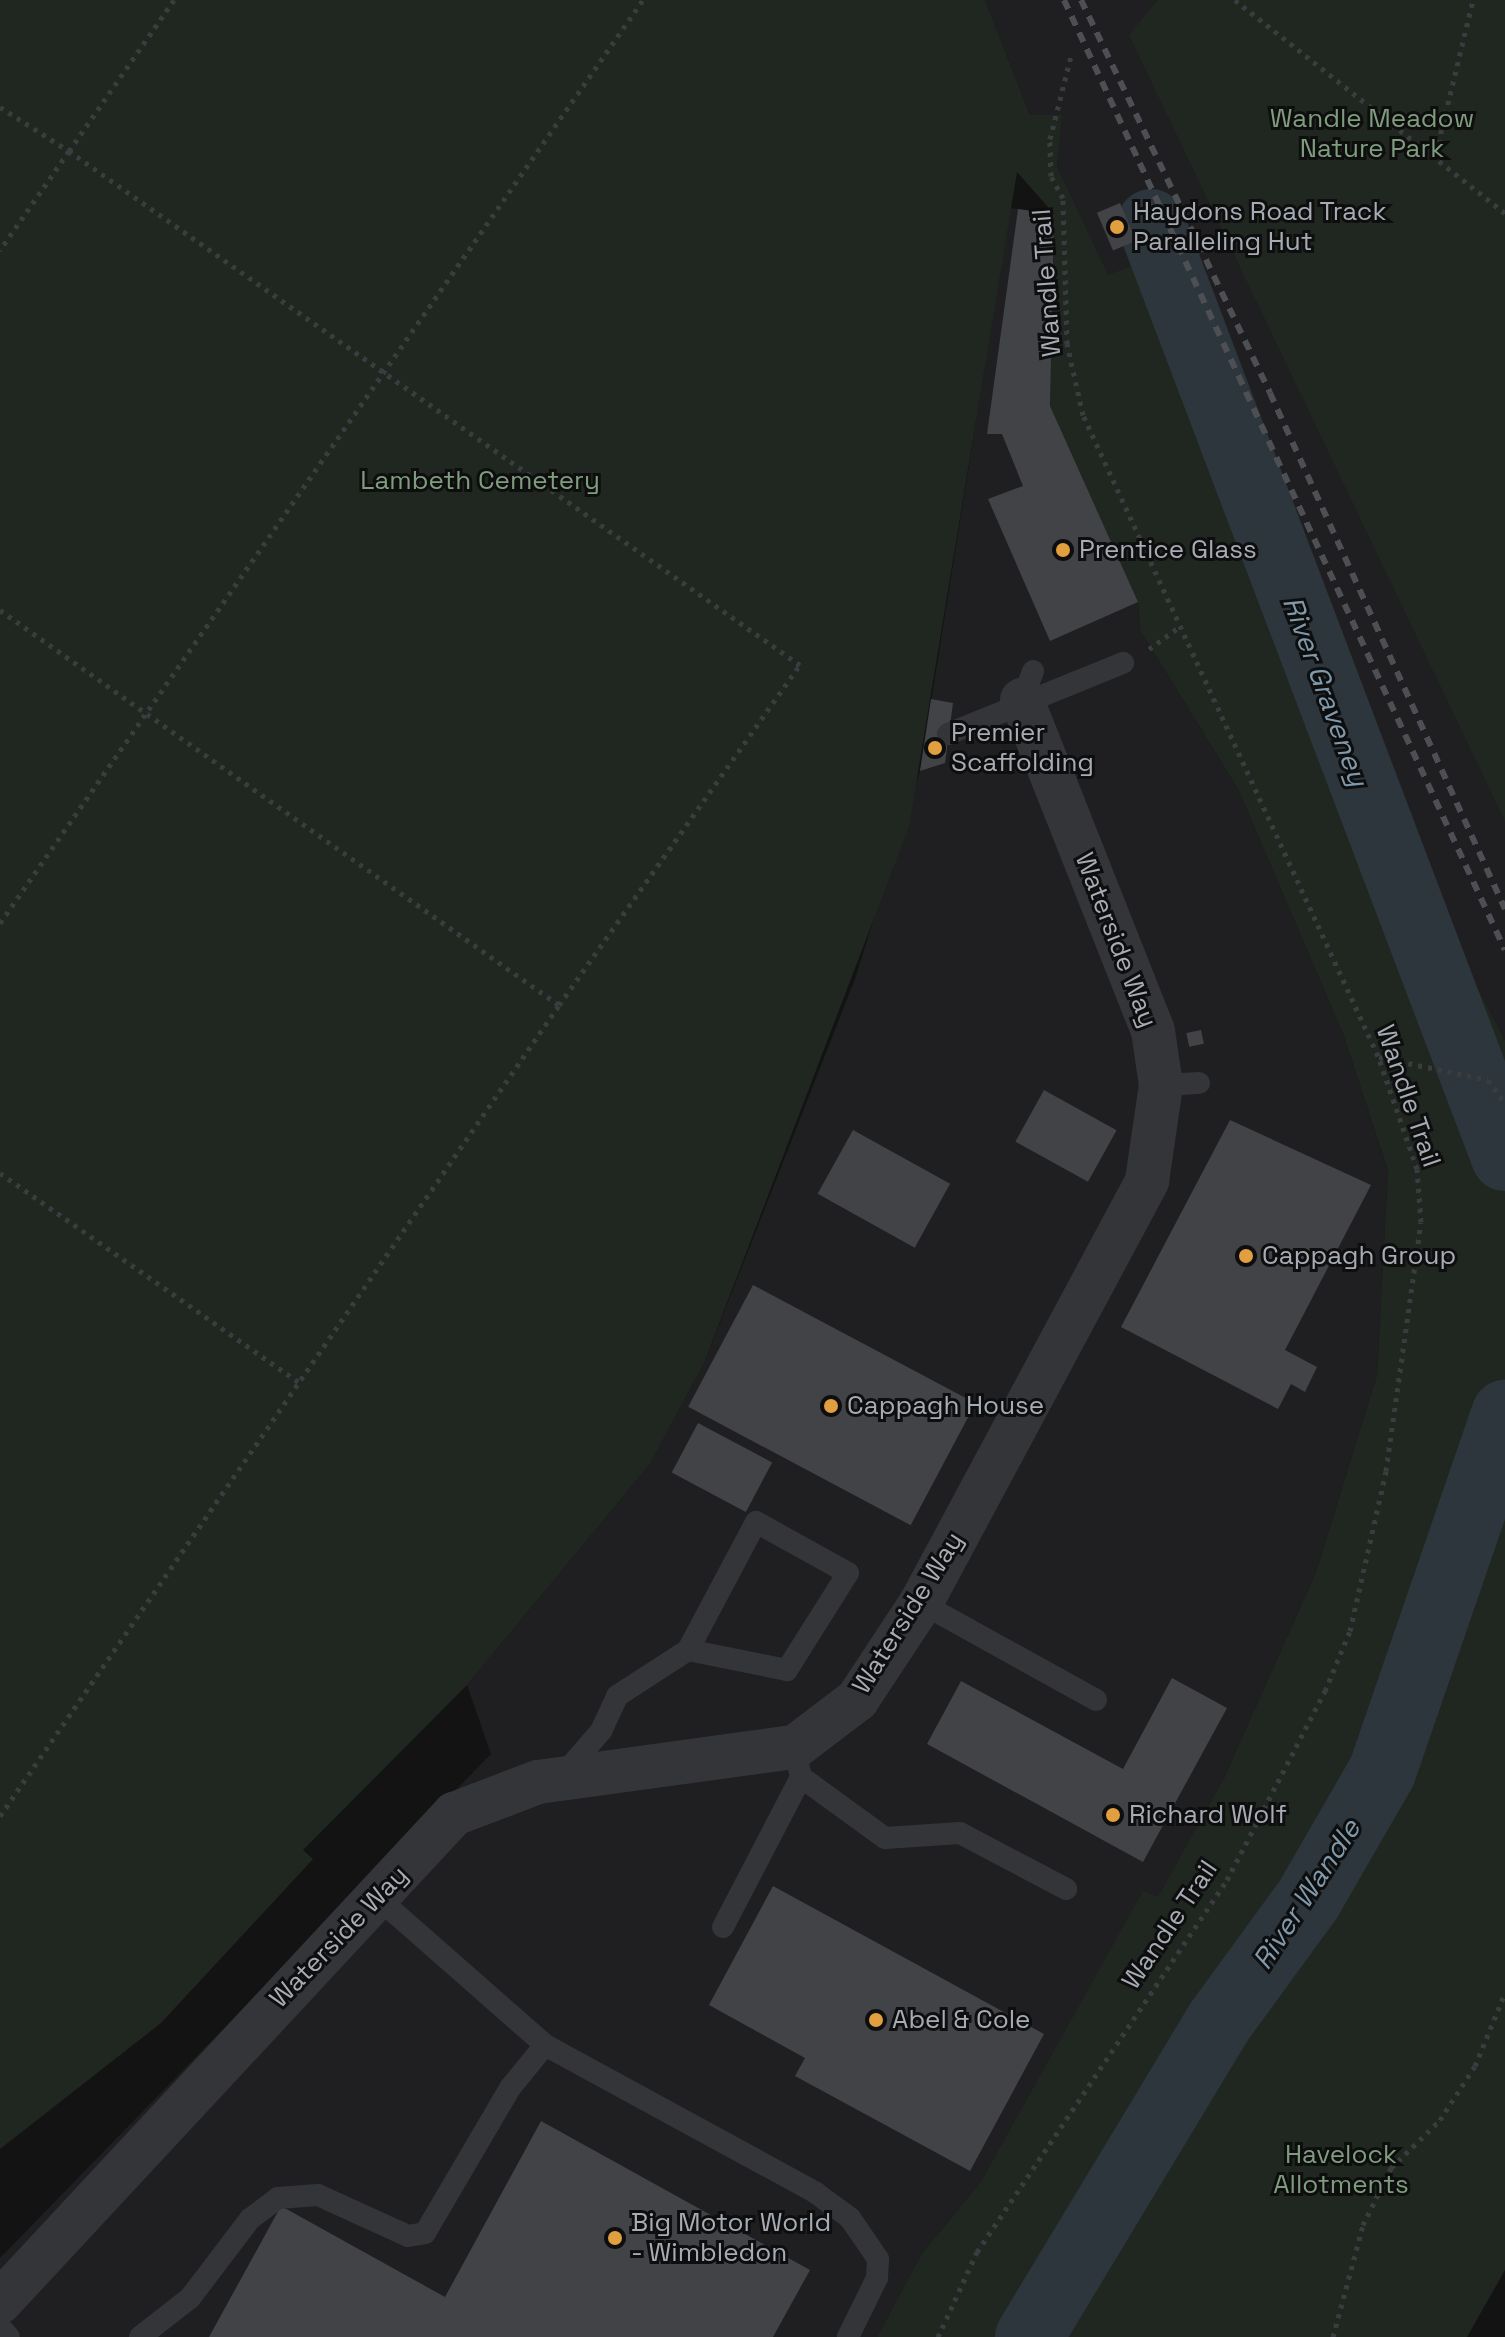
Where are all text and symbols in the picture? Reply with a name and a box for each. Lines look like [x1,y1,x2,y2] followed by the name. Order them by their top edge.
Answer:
[1270,103,1474,164] park label: Wandle Meadow Nature Park
[1133,196,1387,258] place label: Haydons Road Track Paralleling Hut
[1026,208,1068,358] street label: Wandle Trail
[1108,218,1126,236] marker: Haydons Road Track Paralleling Hut
[360,465,600,497] park label: Lambeth Cemetery
[1079,534,1257,566] place label: Prentice Glass
[1054,541,1072,559] marker: Prentice Glass
[1276,592,1376,790] water label: River Graveney
[951,717,1094,778] place label: Premier Scaffolding
[926,739,944,757] marker: Premier Scaffolding
[1068,848,1164,1032] street label: Waterside Way
[1369,1021,1447,1171] street label: Wandle Trail
[1262,1240,1456,1272] place label: Cappagh Group
[1237,1247,1255,1265] marker: Cappagh Group
[847,1390,1044,1422] place label: Cappagh House
[822,1397,840,1415] marker: Cappagh House
[846,1526,970,1700] street label: Waterside Way
[1129,1799,1287,1831] place label: Richard Wolf
[1104,1806,1122,1824] marker: Richard Wolf
[1245,1813,1367,1975] water label: River Wandle
[1115,1855,1225,1995] street label: Wandle Trail
[264,1860,414,2014] street label: Waterside Way
[892,2004,1030,2036] place label: Abel & Cole
[867,2011,885,2029] marker: Abel & Cole
[1273,2139,1409,2200] park label: Havelock Allotments
[631,2207,831,2268] place label: Big Motor World - Wimbledon
[606,2229,624,2247] marker: Big Motor World - Wimbledon

